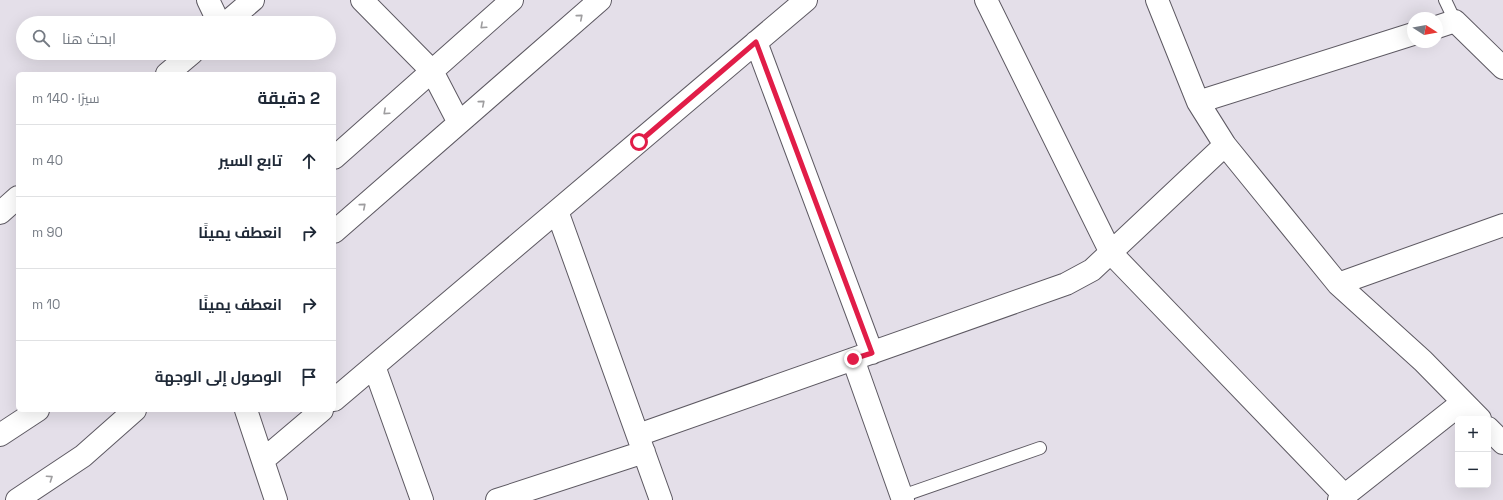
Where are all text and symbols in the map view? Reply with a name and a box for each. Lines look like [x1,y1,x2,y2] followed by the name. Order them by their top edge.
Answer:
[1407,12,1443,48] north arrow
[575,14,583,22] one-way arrow
[16,16,336,60] search box
[480,21,487,28] one-way arrow
[30,27,52,49] icon: search
[62,29,116,48] text: ابحث هنا
[258,87,320,109] text: 2 دقيقة
[32,90,100,107] text: سيرًا · 140 m
[477,100,485,107] one-way arrow
[383,108,390,115] one-way arrow
[630,133,648,151] route start
[298,150,320,172] icon: ahead
[219,151,282,170] text: تابع السير
[32,152,63,169] text: 40 m
[358,204,366,211] one-way arrow
[298,222,320,244] icon: right
[198,223,282,242] text: انعطف يمينًا
[32,224,63,241] text: 90 m
[298,294,320,316] icon: right
[198,295,282,314] text: انعطف يمينًا
[32,296,60,313] text: 10 m
[844,350,862,368] route end
[298,366,320,388] icon: arrive
[155,367,282,386] text: الوصول إلى الوجهة
[1455,416,1491,488] map controls
[1455,416,1491,452] button: +
[1455,452,1491,488] button: −
[46,475,53,483] one-way arrow

